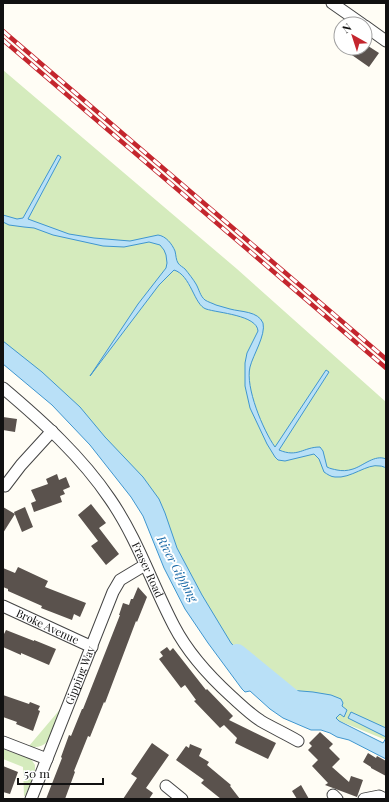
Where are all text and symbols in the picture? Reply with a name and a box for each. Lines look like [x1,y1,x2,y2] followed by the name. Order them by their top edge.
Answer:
[333,16,373,56] north arrow
[339,19,354,36] text: N
[153,532,203,606] water label: River Gipping
[129,539,167,600] street label: Fraser Road
[14,605,82,647] street label: Broke Avenue
[61,643,98,707] street label: Gipping Way
[18,760,103,786] scale bar
[24,765,50,781] text: 50 m

